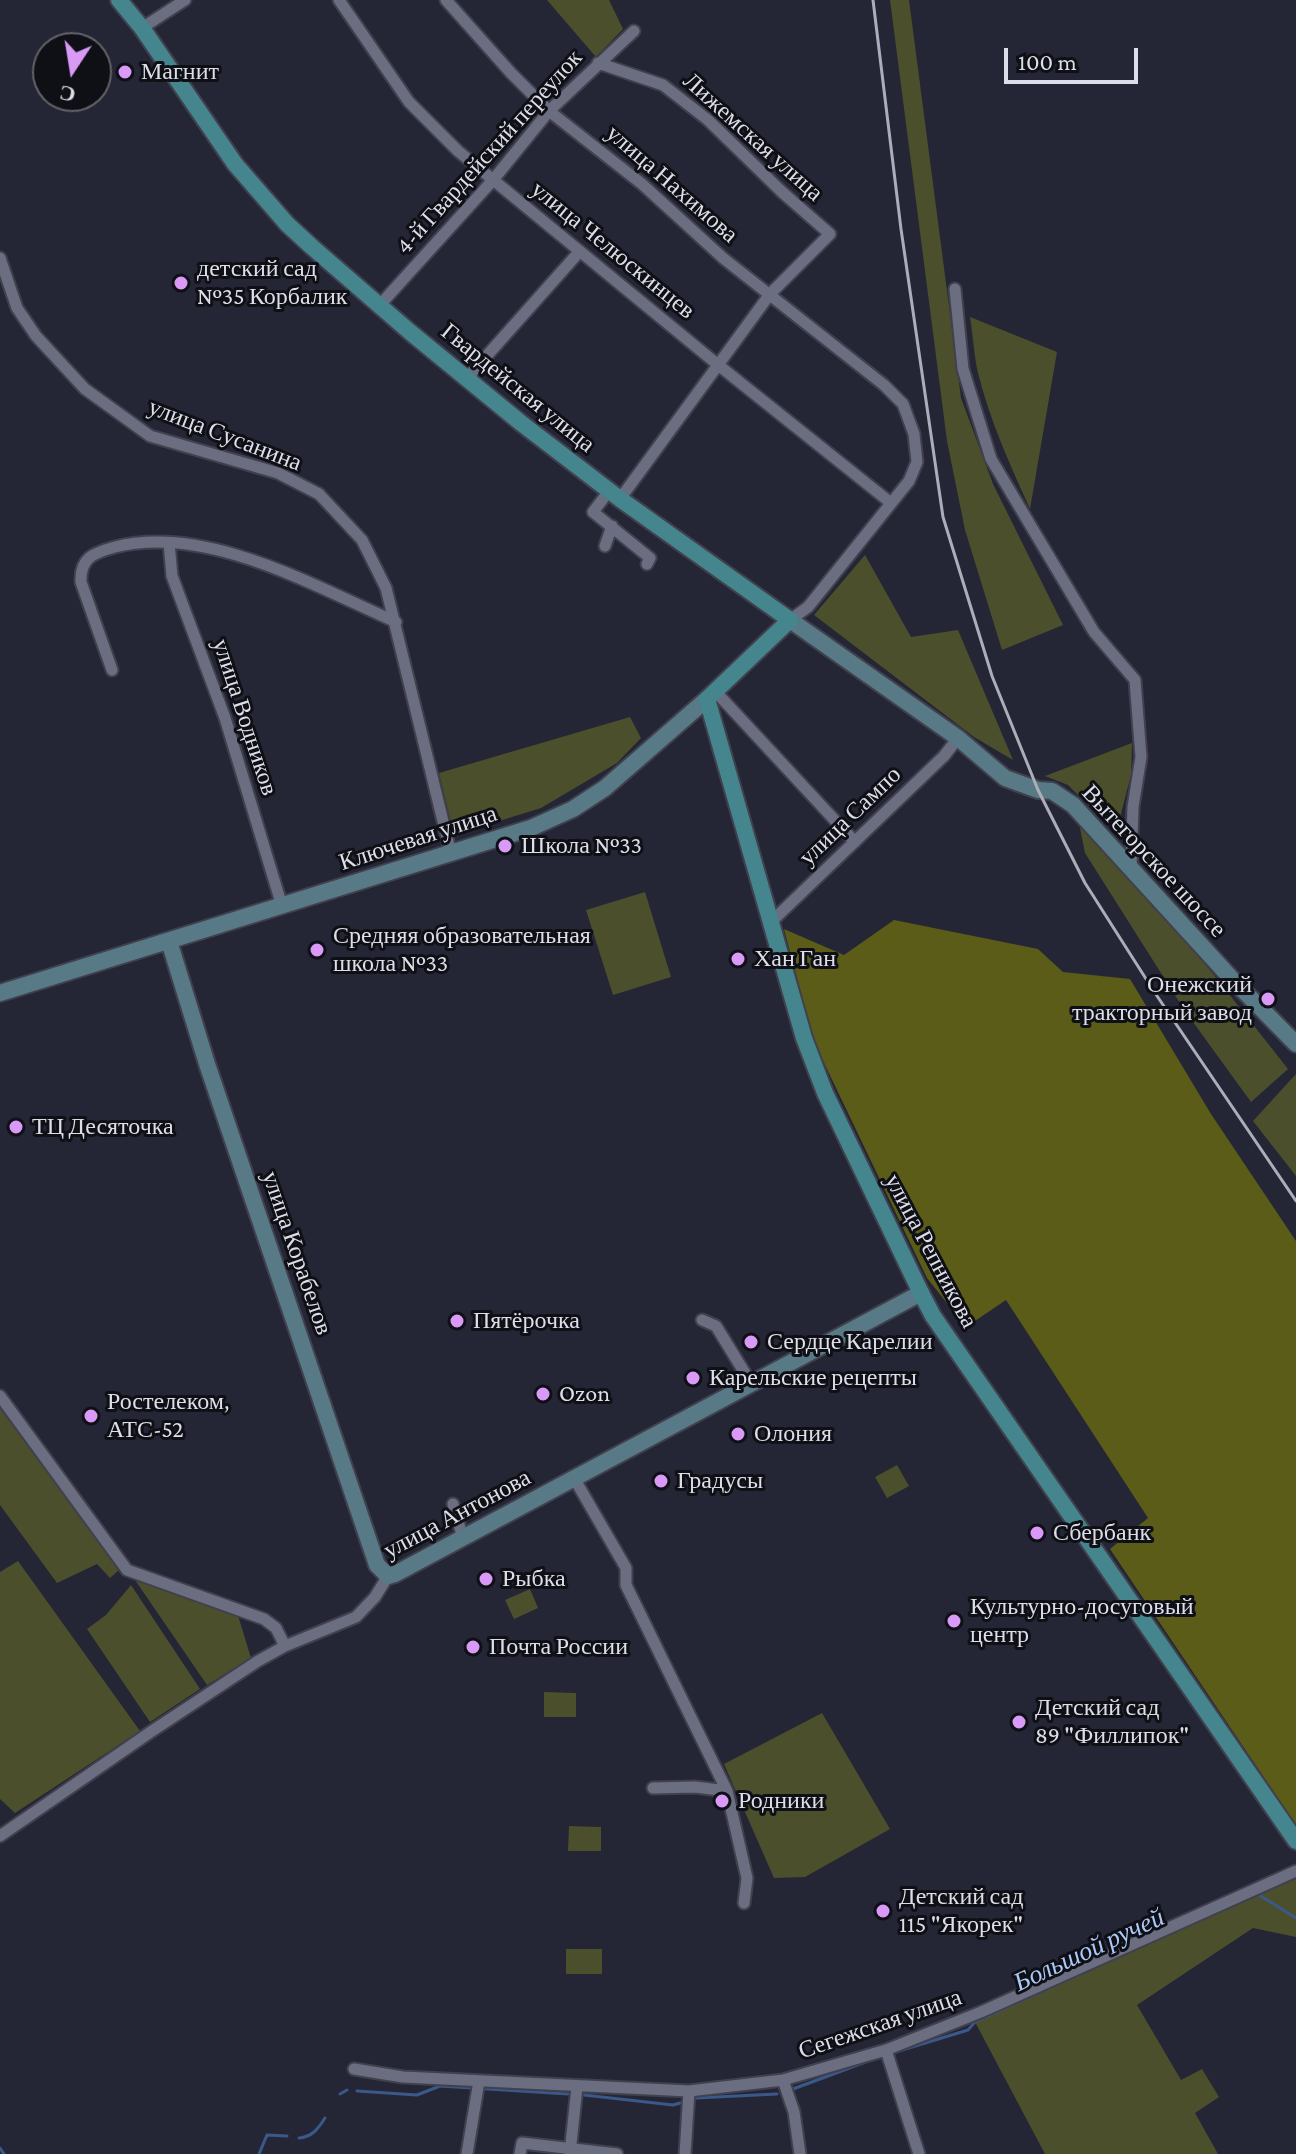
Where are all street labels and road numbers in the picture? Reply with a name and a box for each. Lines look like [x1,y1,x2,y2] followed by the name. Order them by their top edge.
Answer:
[390,44,588,260] street label: 4-й Гвардейский переулок
[677,67,829,207] street label: Лижемская улица
[600,119,744,249] street label: улица Нахимова
[525,175,701,325] street label: улица Челюскинцев
[435,317,601,459] street label: Гвардейская улица
[144,393,306,477] street label: улица Сусанина
[206,635,284,799] street label: улица Водников
[793,760,907,872] street label: улица Сампо
[1076,779,1232,943] street label: Вытегорское шоссе
[335,799,501,877] street label: Ключевая улица
[256,1167,338,1339] street label: улица Корабелов
[878,1169,984,1333] street label: улица Репникова
[378,1463,536,1565] street label: улица Антонова
[795,1983,965,2065] street label: Сегежская улица

